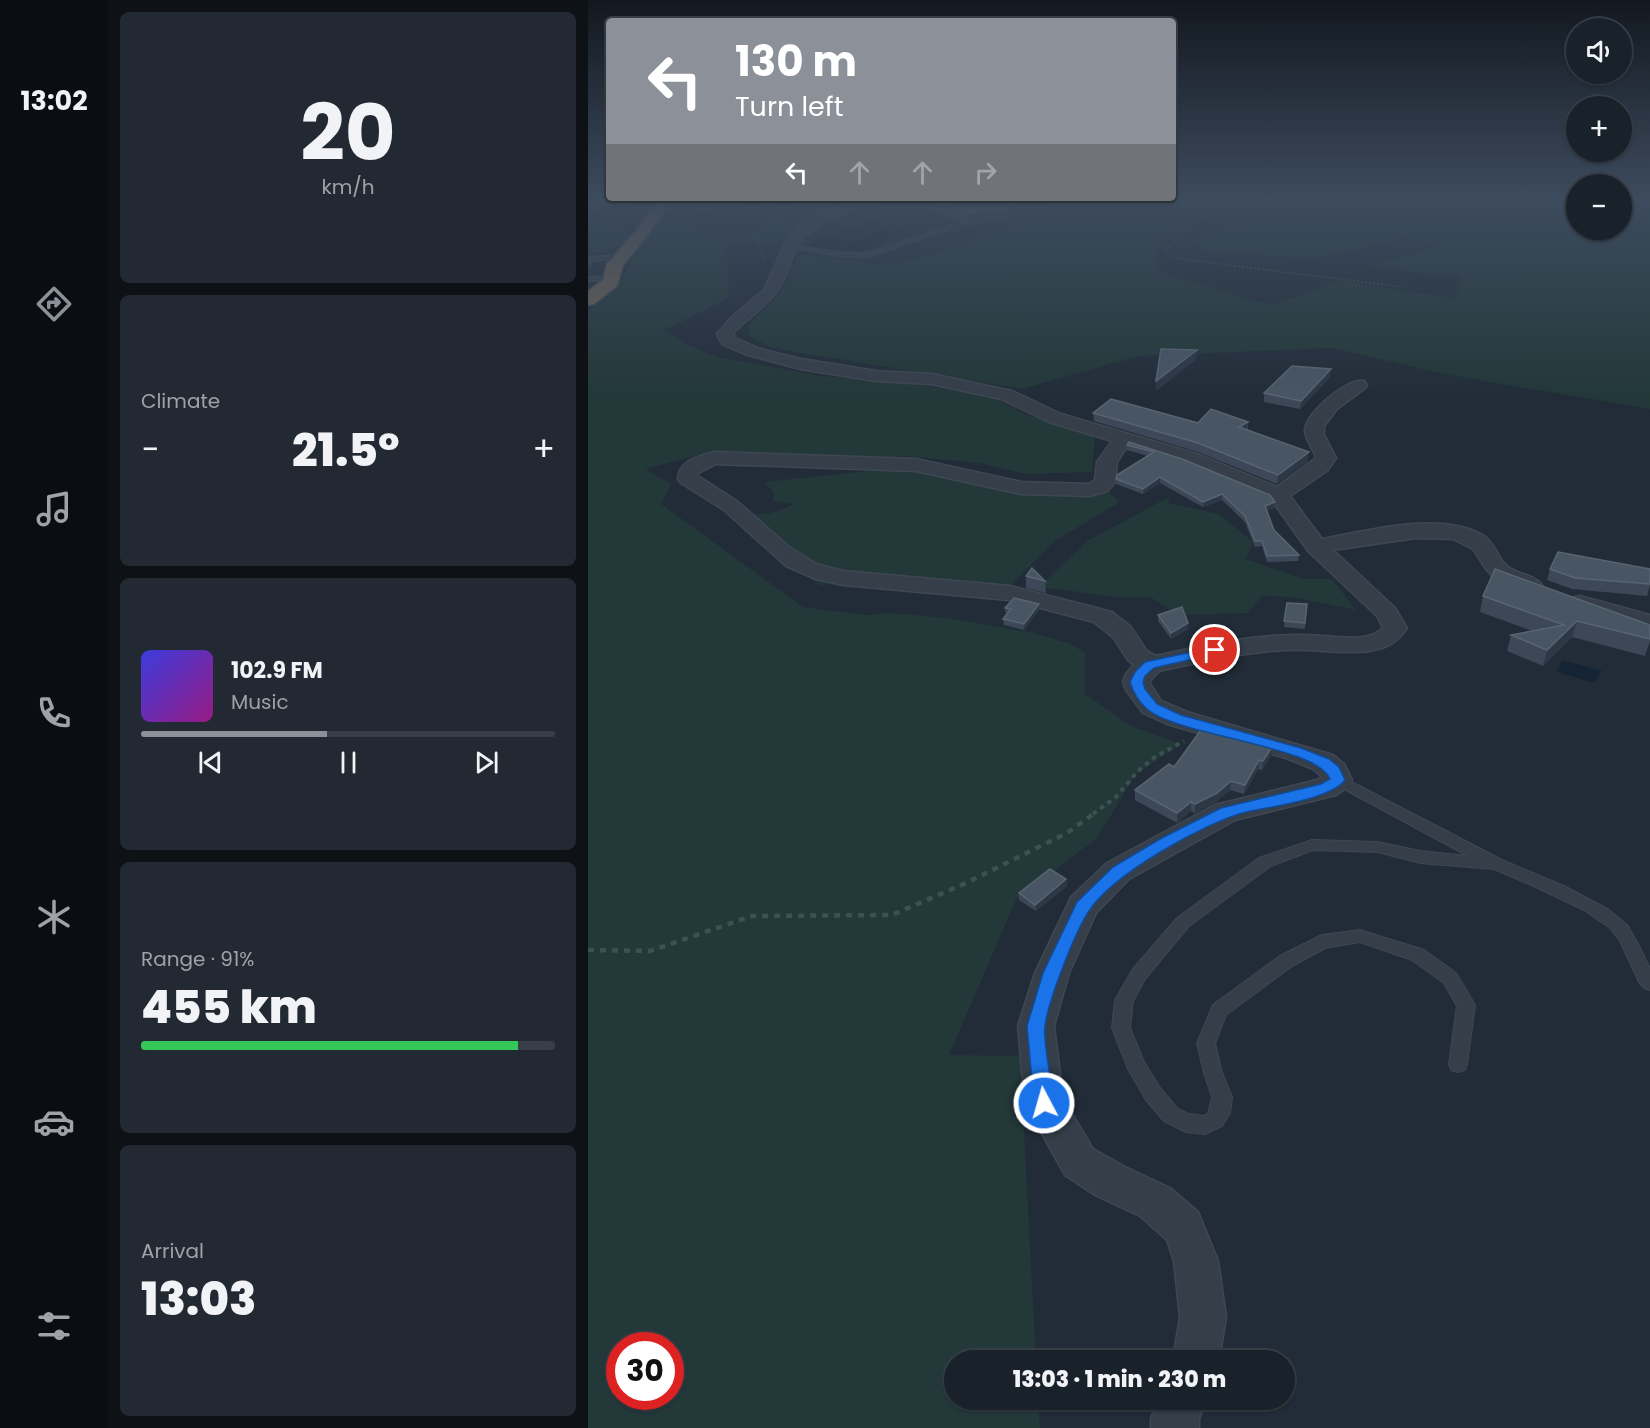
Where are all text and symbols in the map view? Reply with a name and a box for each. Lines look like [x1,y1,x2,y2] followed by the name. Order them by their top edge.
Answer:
[1566,18,1632,240] map controls
[1566,18,1632,84] button: sound
[735,32,857,91] text: 130 m
[636,42,714,120] icon: left
[300,78,396,187] text: 20
[20,82,88,119] text: 13:02
[735,88,844,125] text: Turn left
[1566,96,1632,162] button: +
[780,156,813,189] icon: left
[843,156,876,189] icon: ahead
[906,156,939,189] icon: ahead
[969,156,1002,189] icon: right
[321,173,375,201] text: km/h
[1566,174,1632,240] button: −
[33,283,75,325] icon: directions
[141,387,220,415] text: Climate
[292,419,400,482] text: 21.5°
[141,426,159,473] text: −
[532,426,555,473] text: +
[33,488,75,530] icon: music
[1189,624,1240,675] pin
[1198,633,1231,666] icon: arrive
[231,655,323,686] text: 102.9 FM
[231,688,289,716] text: Music
[33,692,75,734] icon: phone
[194,746,227,779] icon: previous
[332,746,365,779] icon: pause
[470,746,503,779] icon: next
[33,896,75,938] icon: climate
[141,945,255,973] text: Range · 91%
[141,976,317,1039] text: 455 km
[1012,1071,1076,1135] position arrow
[33,1101,75,1143] icon: car
[141,1237,204,1265] text: Arrival
[141,1268,256,1331] text: 13:03
[33,1305,75,1347] icon: filters
[606,1332,684,1410] speed limit sign: 30
[1013,1364,1226,1395] text: 13:03 · 1 min · 230 m

